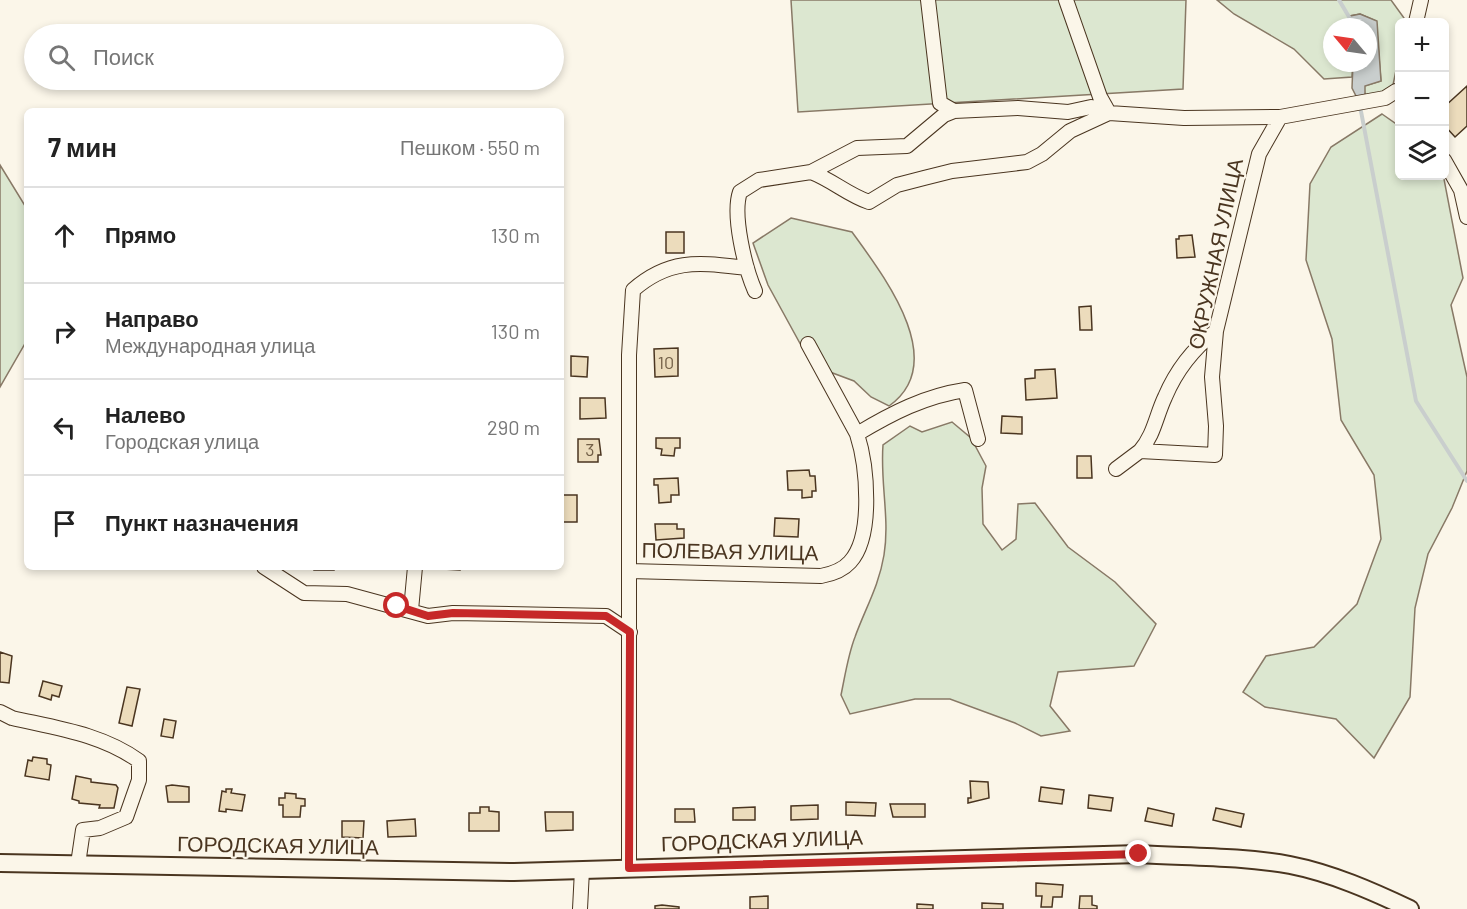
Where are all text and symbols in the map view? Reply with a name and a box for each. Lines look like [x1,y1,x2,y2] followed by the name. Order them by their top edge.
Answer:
[1323,18,1377,72] north arrow
[1395,18,1449,180] map controls
[1395,18,1449,72] button: +
[24,24,564,90] search box
[45,41,78,74] icon: search
[93,43,154,69] text: Поиск
[1395,72,1449,126] button: −
[1395,126,1449,180] button: layers
[48,131,117,162] text: 7 мин
[400,135,540,159] text: Пешком · 550 m
[1182,156,1247,351] street label: ОКРУЖНАЯ УЛИЦА
[48,219,81,252] icon: ahead
[105,221,176,247] text: Прямо
[491,223,540,247] text: 130 m
[105,305,199,331] text: Направо
[48,315,81,348] icon: right
[491,319,540,343] text: 130 m
[105,333,315,357] text: Международная улица
[658,351,674,373] house number: 10
[105,401,186,427] text: Налево
[48,411,81,444] icon: left
[487,415,540,439] text: 290 m
[105,429,259,453] text: Городская улица
[585,438,595,460] house number: 3
[48,507,81,540] icon: arrive
[105,509,299,535] text: Пункт назначения
[641,536,819,565] street label: ПОЛЕВАЯ УЛИЦА
[383,592,409,618] route start
[661,823,863,856] street label: ГОРОДСКАЯ УЛИЦА
[177,830,379,859] street label: ГОРОДСКАЯ УЛИЦА
[1125,840,1151,866] route end

